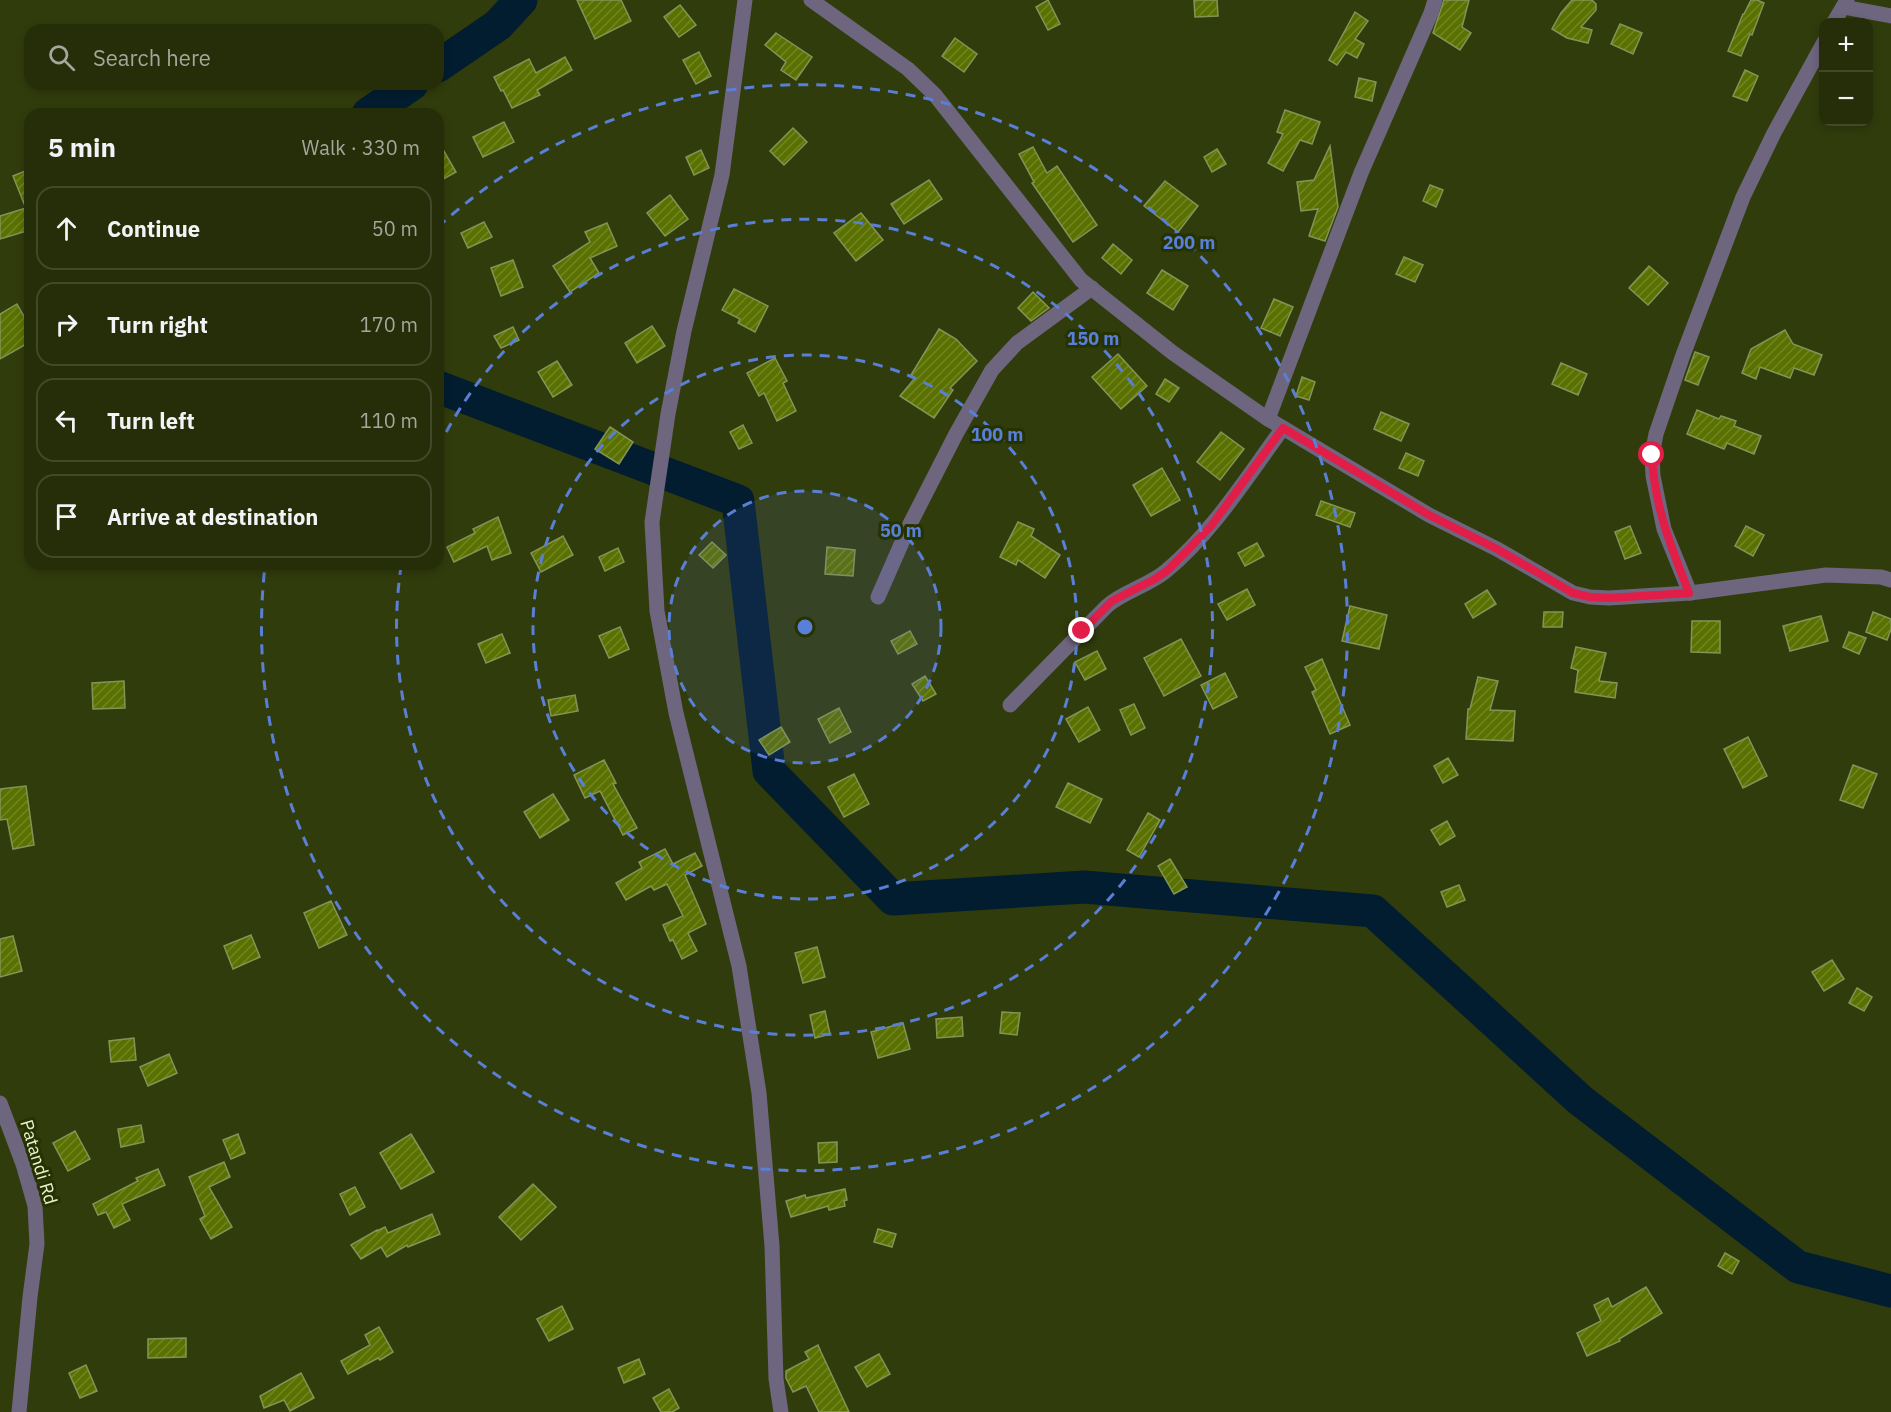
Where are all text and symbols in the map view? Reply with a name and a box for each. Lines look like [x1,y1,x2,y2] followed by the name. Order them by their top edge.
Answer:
[1819,18,1873,126] map controls
[1819,18,1873,72] button: +
[24,24,444,90] search box
[45,41,78,74] icon: search
[93,43,211,72] text: Search here
[1819,72,1873,126] button: −
[48,130,116,164] text: 5 min
[302,134,420,161] text: Walk · 330 m
[50,212,83,245] icon: ahead
[107,214,200,243] text: Continue
[372,215,418,242] text: 50 m
[1163,231,1215,254] text: 200 m
[50,308,83,341] icon: right
[107,310,208,339] text: Turn right
[360,311,418,338] text: 170 m
[1067,327,1119,350] text: 150 m
[50,404,83,437] icon: left
[107,406,195,435] text: Turn left
[360,407,418,434] text: 110 m
[971,423,1023,446] text: 100 m
[1638,441,1664,467] route start
[50,500,83,533] icon: arrive
[107,502,318,531] text: Arrive at destination
[880,519,922,542] text: 50 m
[795,617,815,637] centre of rings
[1068,617,1094,643] route end
[15,1117,63,1207] street label: Patandi Rd

